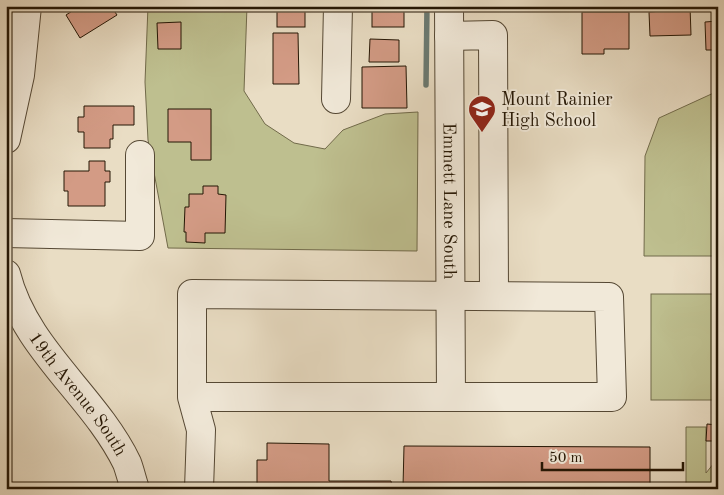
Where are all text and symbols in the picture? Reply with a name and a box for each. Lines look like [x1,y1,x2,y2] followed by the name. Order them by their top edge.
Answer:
[501,91,613,130] place label: Mount Rainier High School
[467,94,497,133] school or university icon: Mount Rainier High School
[440,123,458,280] street label: Emmett Lane South
[25,329,130,459] street label: 19th Avenue South
[542,440,683,472] scale bar
[549,451,583,466] text: 50 m

